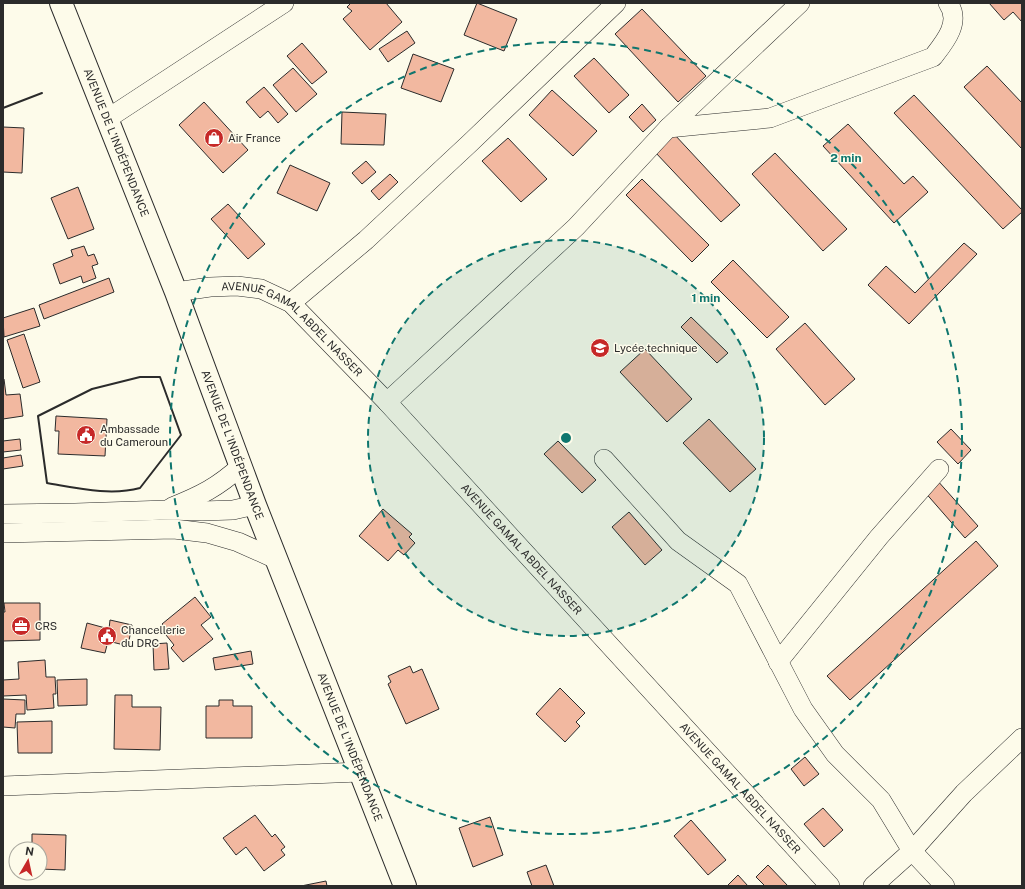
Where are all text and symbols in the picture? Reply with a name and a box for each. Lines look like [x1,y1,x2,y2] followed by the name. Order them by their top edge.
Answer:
[82,66,151,218] street label: AVENUE DE L'INDÉPENDANCE
[203,127,225,149] shop icon: Air France
[228,132,281,144] place label: Air France
[830,151,862,165] text: 2 min
[221,280,365,379] street label: AVENUE GAMAL ABDEL NASSER
[692,291,720,305] text: 1 min
[589,337,611,359] school or university icon: Lycée technique
[614,342,698,354] place label: Lycée technique
[199,368,266,521] street label: AVENUE DE L'INDÉPENDANCE
[100,423,168,448] place label: Ambassade du Cameroun
[75,424,97,446] public building icon: Ambassade du Cameroun
[559,431,573,445] centre of rings
[459,481,584,617] street label: AVENUE GAMAL ABDEL NASSER
[10,615,32,637] office icon: CRS
[35,620,57,632] place label: CRS
[121,624,185,649] place label: Chancellerie du DRC
[96,625,118,647] public building icon: Chancellerie du DRC
[316,671,385,823] street label: AVENUE DE L'INDÉPENDANCE
[678,720,803,856] street label: AVENUE GAMAL ABDEL NASSER
[8,841,48,881] north arrow
[24,845,35,858] text: N

